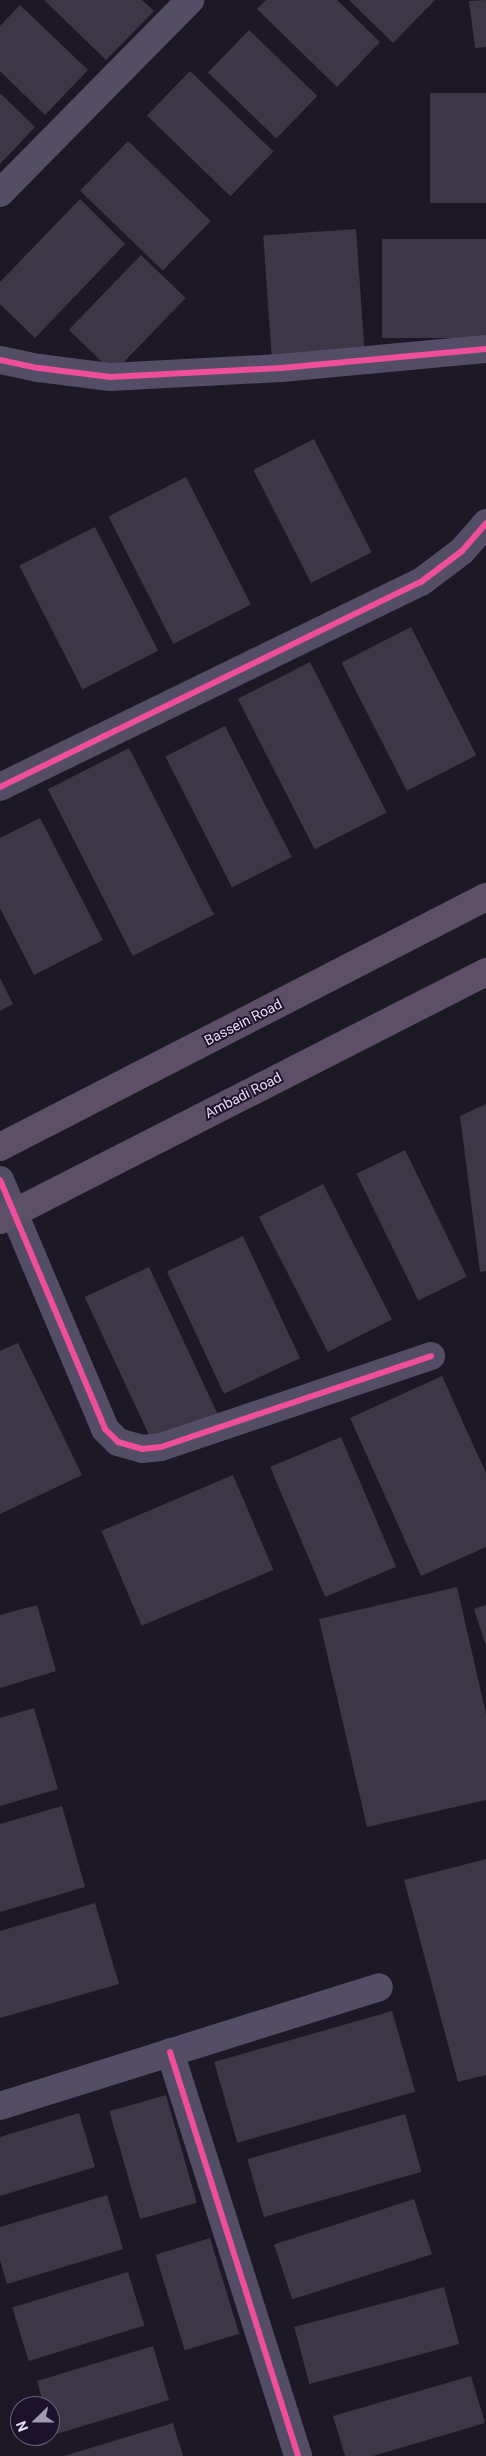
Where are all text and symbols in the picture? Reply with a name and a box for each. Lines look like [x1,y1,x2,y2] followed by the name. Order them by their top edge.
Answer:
[201,995,285,1049] street label: Bassein Road
[202,1068,284,1122] street label: Ambadi Road
[10,2396,60,2446] north arrow
[13,2419,31,2434] text: N

